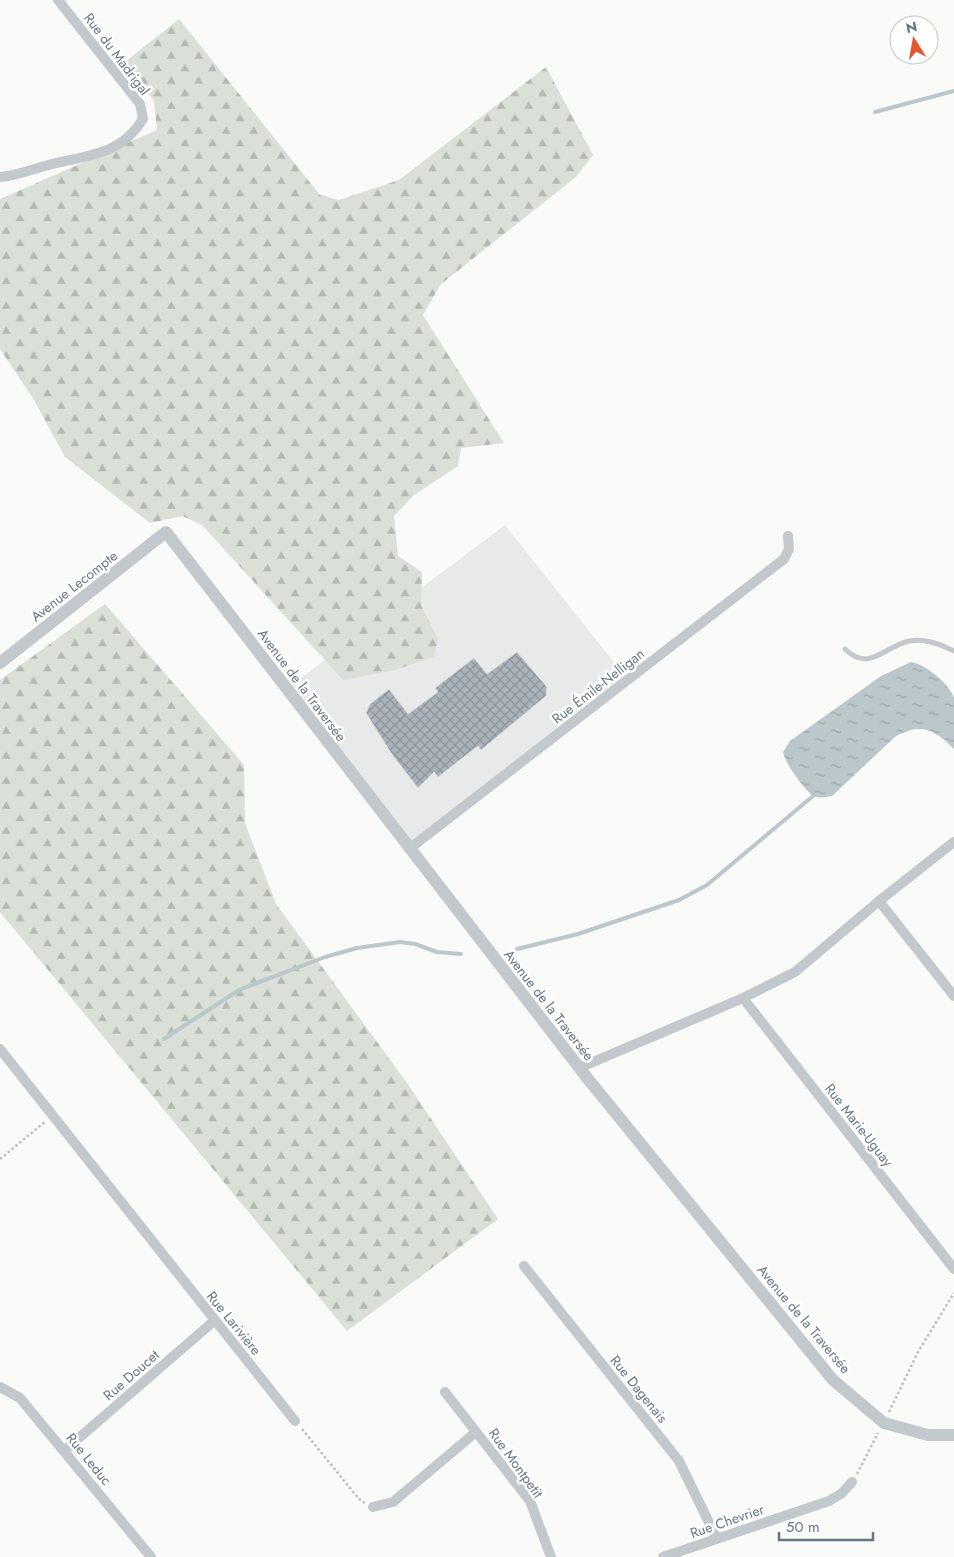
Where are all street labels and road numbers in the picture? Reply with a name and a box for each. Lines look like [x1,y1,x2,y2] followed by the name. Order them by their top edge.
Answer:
[79,9,155,99] street label: Rue du Madrigal
[26,546,122,626] street label: Avenue Lecompte
[253,625,351,745] street label: Avenue de la Traversée
[548,644,648,728] street label: Rue Émile-Nelligan
[499,945,599,1065] street label: Avenue de la Traversée
[820,1079,898,1171] street label: Rue Marie-Uguay
[753,1260,855,1378] street label: Avenue de la Traversée
[202,1287,266,1359] street label: Rue Larivière
[99,1345,164,1405] street label: Rue Doucet
[606,1351,673,1427] street label: Rue Dagenais
[484,1424,549,1503] street label: Rue Montpetit
[62,1429,116,1489] street label: Rue Leduc
[687,1499,767,1543] street label: Rue Chevrier

